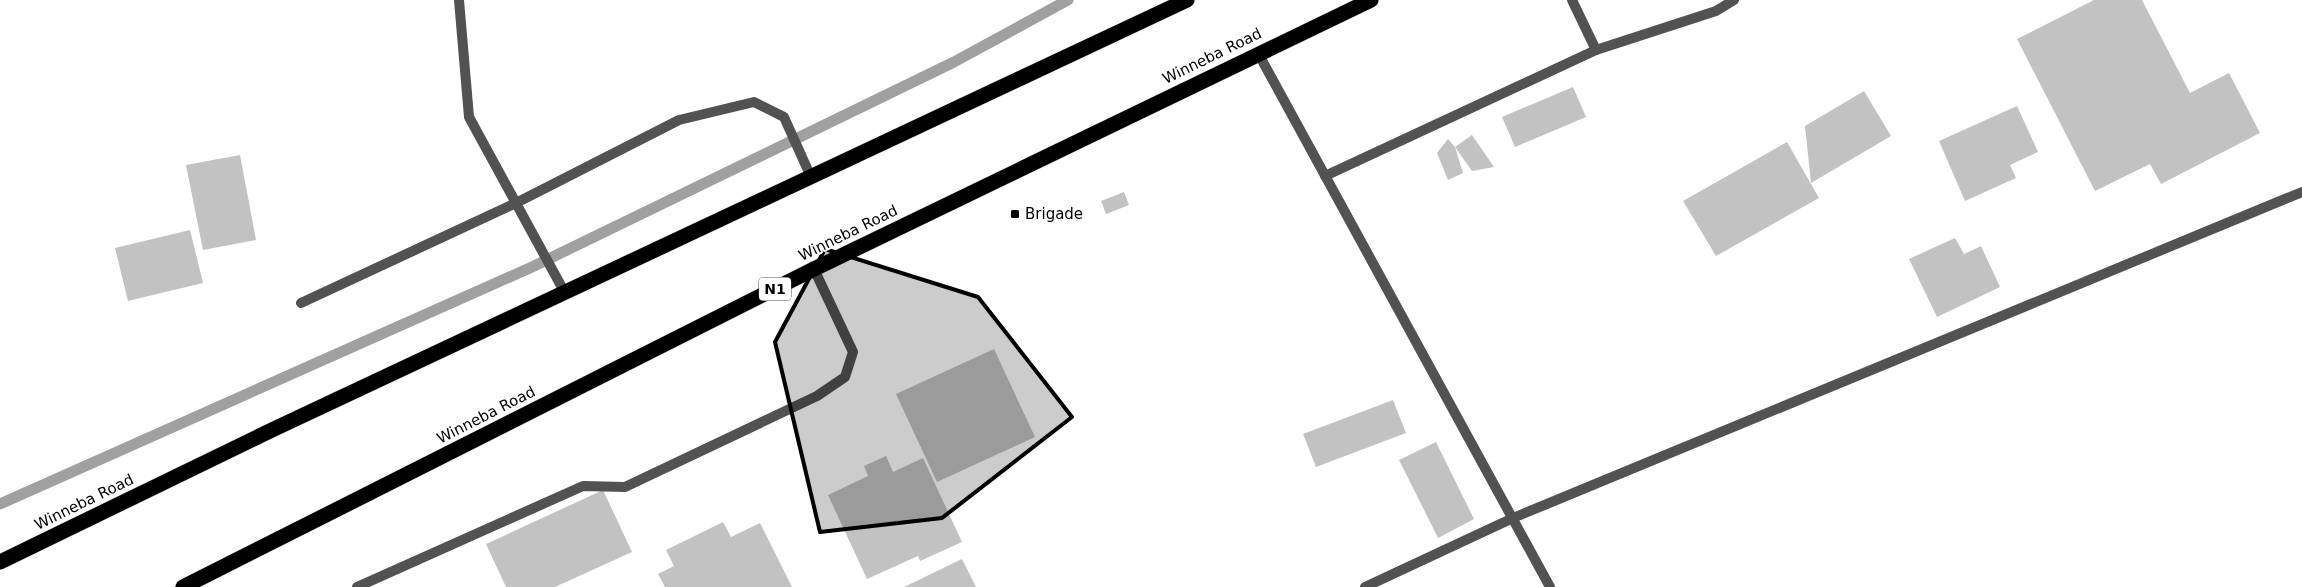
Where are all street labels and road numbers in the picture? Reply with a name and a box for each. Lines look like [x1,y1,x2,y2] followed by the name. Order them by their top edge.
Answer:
[1159,24,1265,88] street label: Winneba Road
[795,201,901,265] street label: Winneba Road
[759,278,791,300] road number: N1
[434,382,538,448] street label: Winneba Road
[31,470,137,534] street label: Winneba Road

